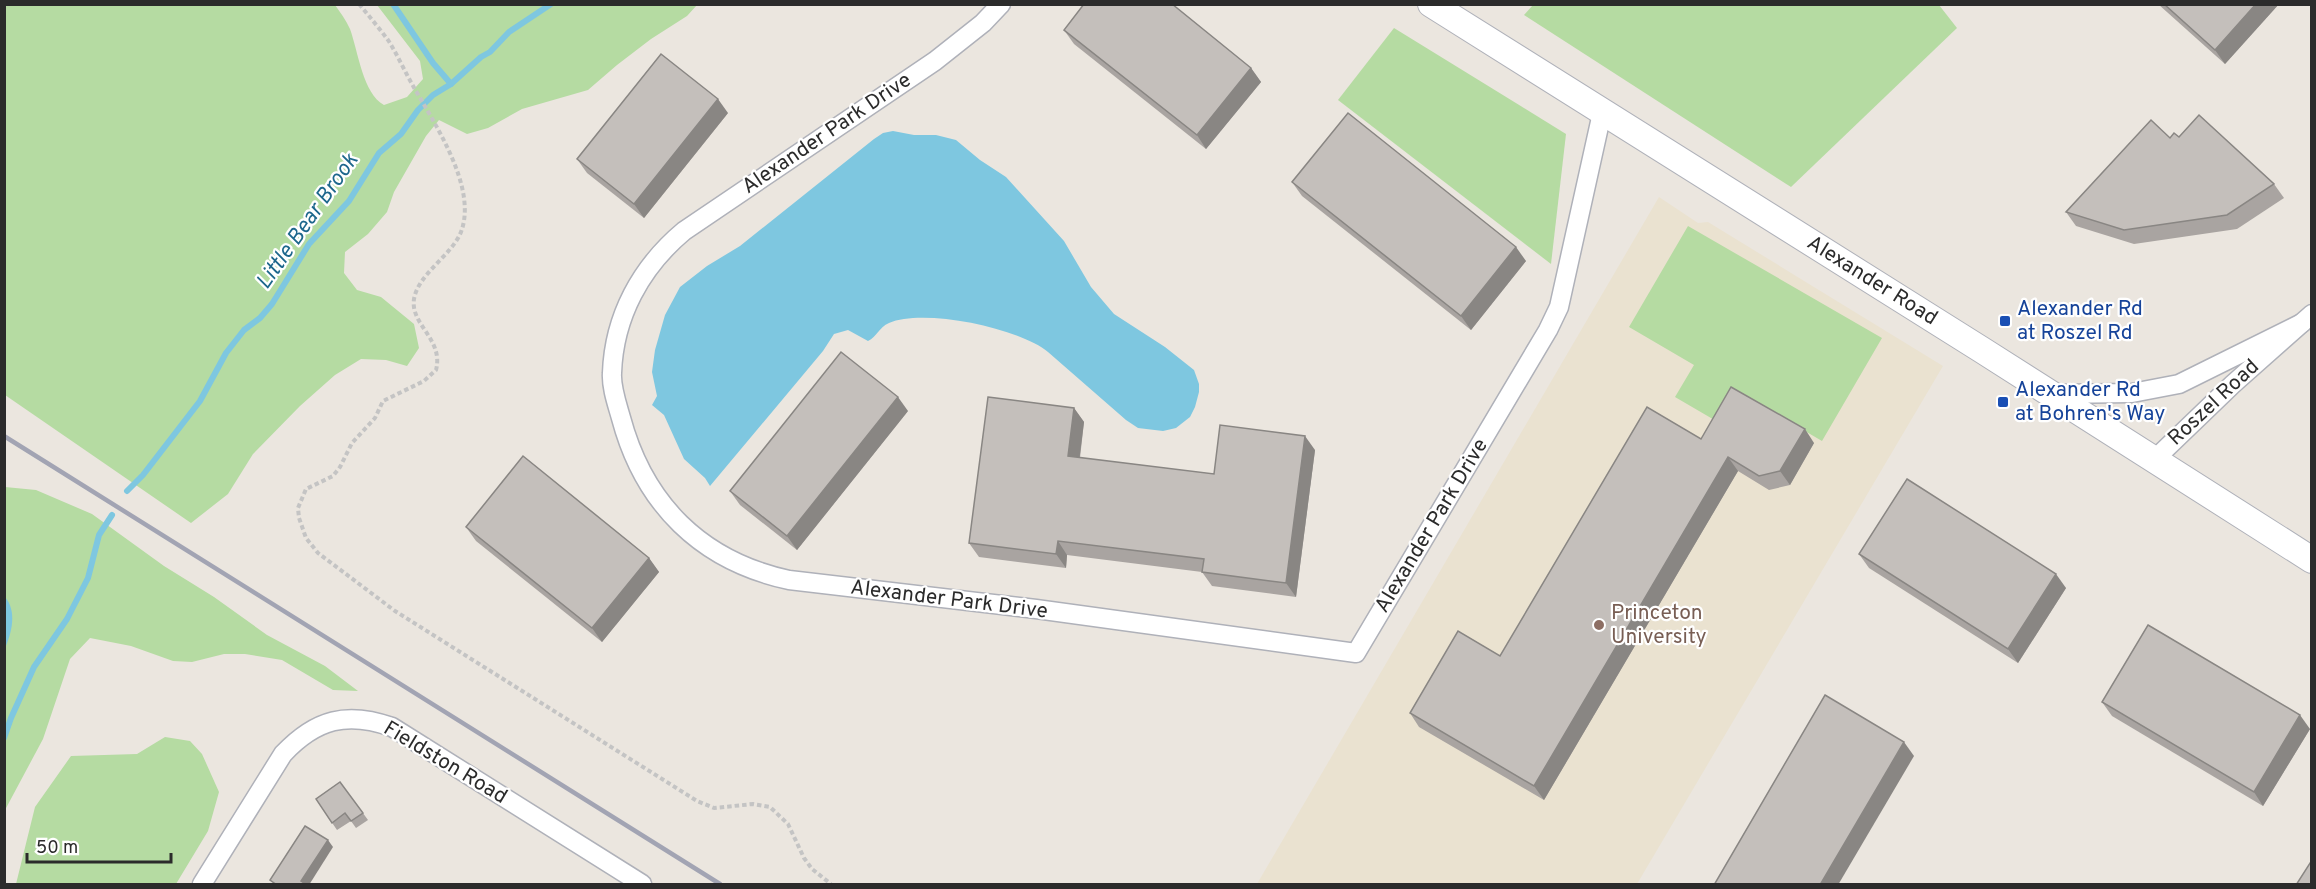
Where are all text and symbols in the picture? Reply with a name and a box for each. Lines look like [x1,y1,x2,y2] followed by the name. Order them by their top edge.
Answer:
[737,67,917,201] street label: Alexander Park Drive
[251,148,365,295] water label: Little Bear Brook
[1802,230,1942,332] street label: Alexander Road
[2017,296,2143,347] place label: Alexander Rd at Roszel Rd
[1998,314,2012,328] marker: Alexander Rd at Roszel Rd
[2163,354,2265,452] street label: Roszel Road
[2015,377,2165,428] place label: Alexander Rd at Bohren's Way
[1996,395,2010,409] marker: Alexander Rd at Bohren's Way
[1369,434,1495,618] street label: Alexander Park Drive
[849,574,1049,626] street label: Alexander Park Drive
[1611,600,1707,651] place label: Princeton University
[1592,618,1606,632] marker: Princeton University
[378,715,512,811] street label: Fieldston Road
[27,826,171,864] scale bar
[36,837,78,860] text: 50 m

